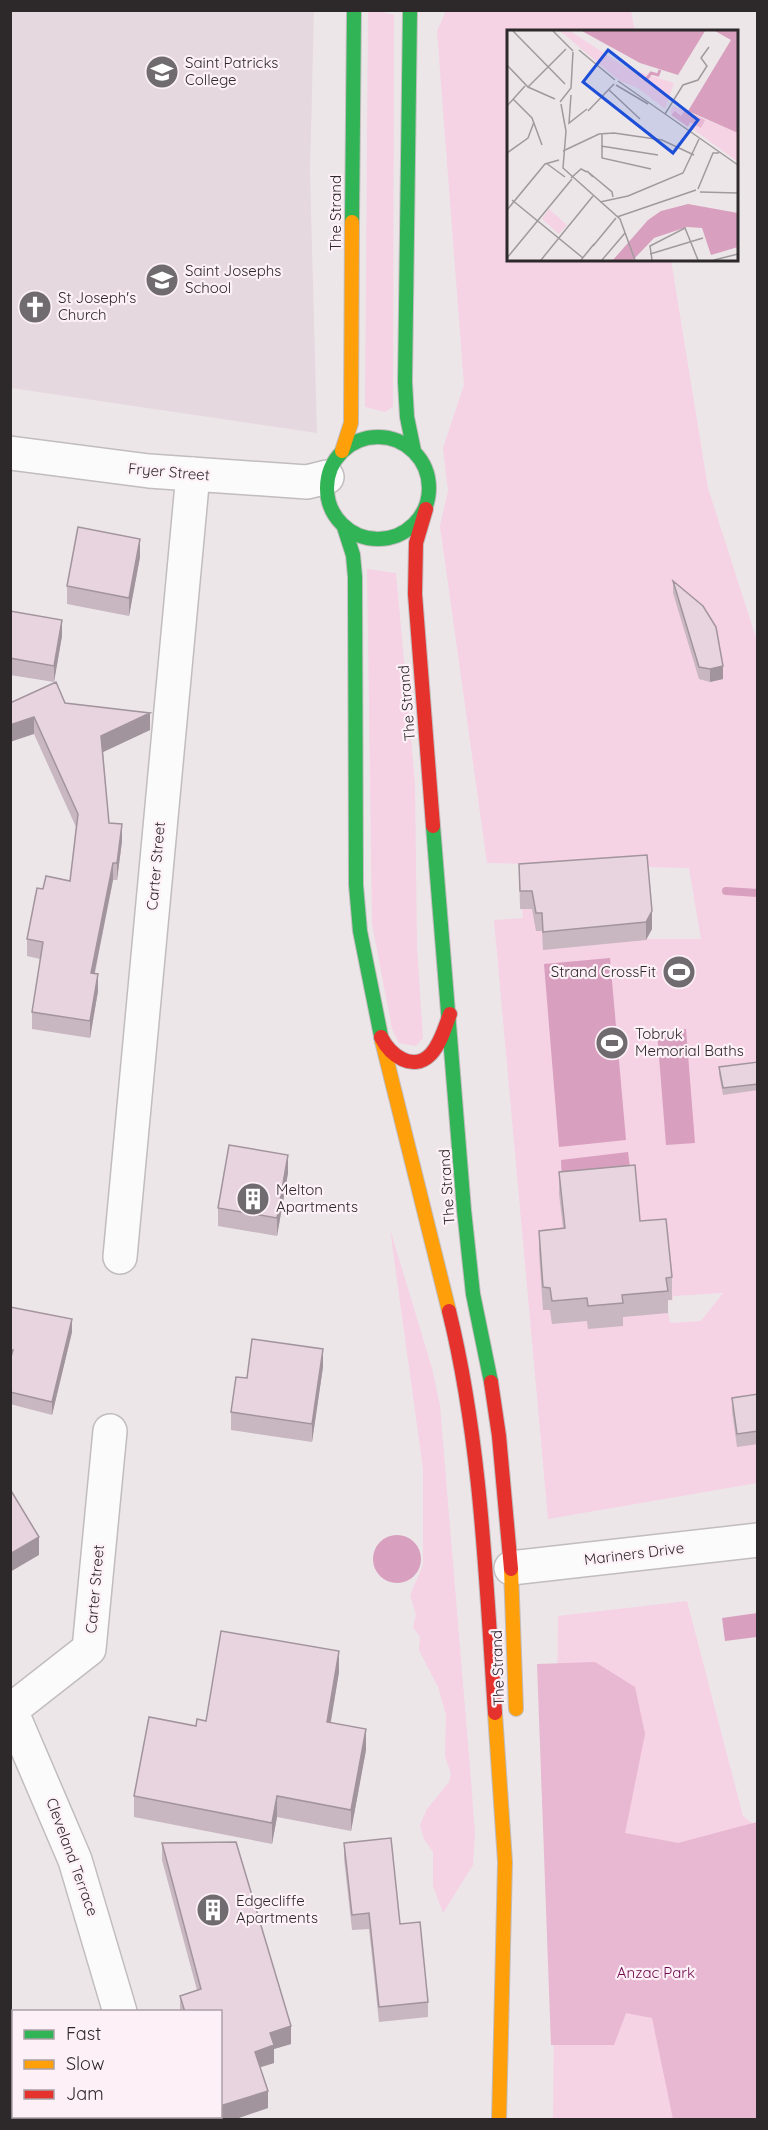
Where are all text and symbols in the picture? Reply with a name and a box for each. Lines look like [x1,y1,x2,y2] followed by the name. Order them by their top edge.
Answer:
[507,30,738,261] inset map
[185,53,278,89] place label: Saint Patricks College
[144,54,180,90] school or university icon: Saint Patricks College
[326,175,345,251] street label: The Strand
[185,261,281,297] place label: Saint Josephs School
[144,262,180,298] school or university icon: Saint Josephs School
[58,288,136,324] place label: St Joseph's Church
[17,289,53,325] church icon: St Joseph's Church
[127,458,211,485] street label: Fryer Street
[394,664,419,742] street label: The Strand
[142,821,169,911] street label: Carter Street
[661,954,697,990] sports icon: Strand CrossFit
[551,962,656,981] place label: Strand CrossFit
[635,1024,744,1060] place label: Tobruk Memorial Baths
[594,1025,630,1061] sports icon: Tobruk Memorial Baths
[434,1148,459,1226] street label: The Strand
[276,1180,358,1216] place label: Melton Apartments
[235,1181,271,1217] building icon: Melton Apartments
[583,1538,685,1569] street label: Mariners Drive
[81,1544,108,1634] street label: Carter Street
[487,1630,508,1706] street label: The Strand
[42,1795,103,1919] street label: Cleveland Terrace
[236,1891,318,1927] place label: Edgecliffe Apartments
[195,1892,231,1928] building icon: Edgecliffe Apartments
[617,1963,695,1982] park label: Anzac Park
[12,2010,222,2118] legend
[66,2022,101,2045] text: Fast
[66,2052,104,2075] text: Slow
[66,2082,104,2105] text: Jam

